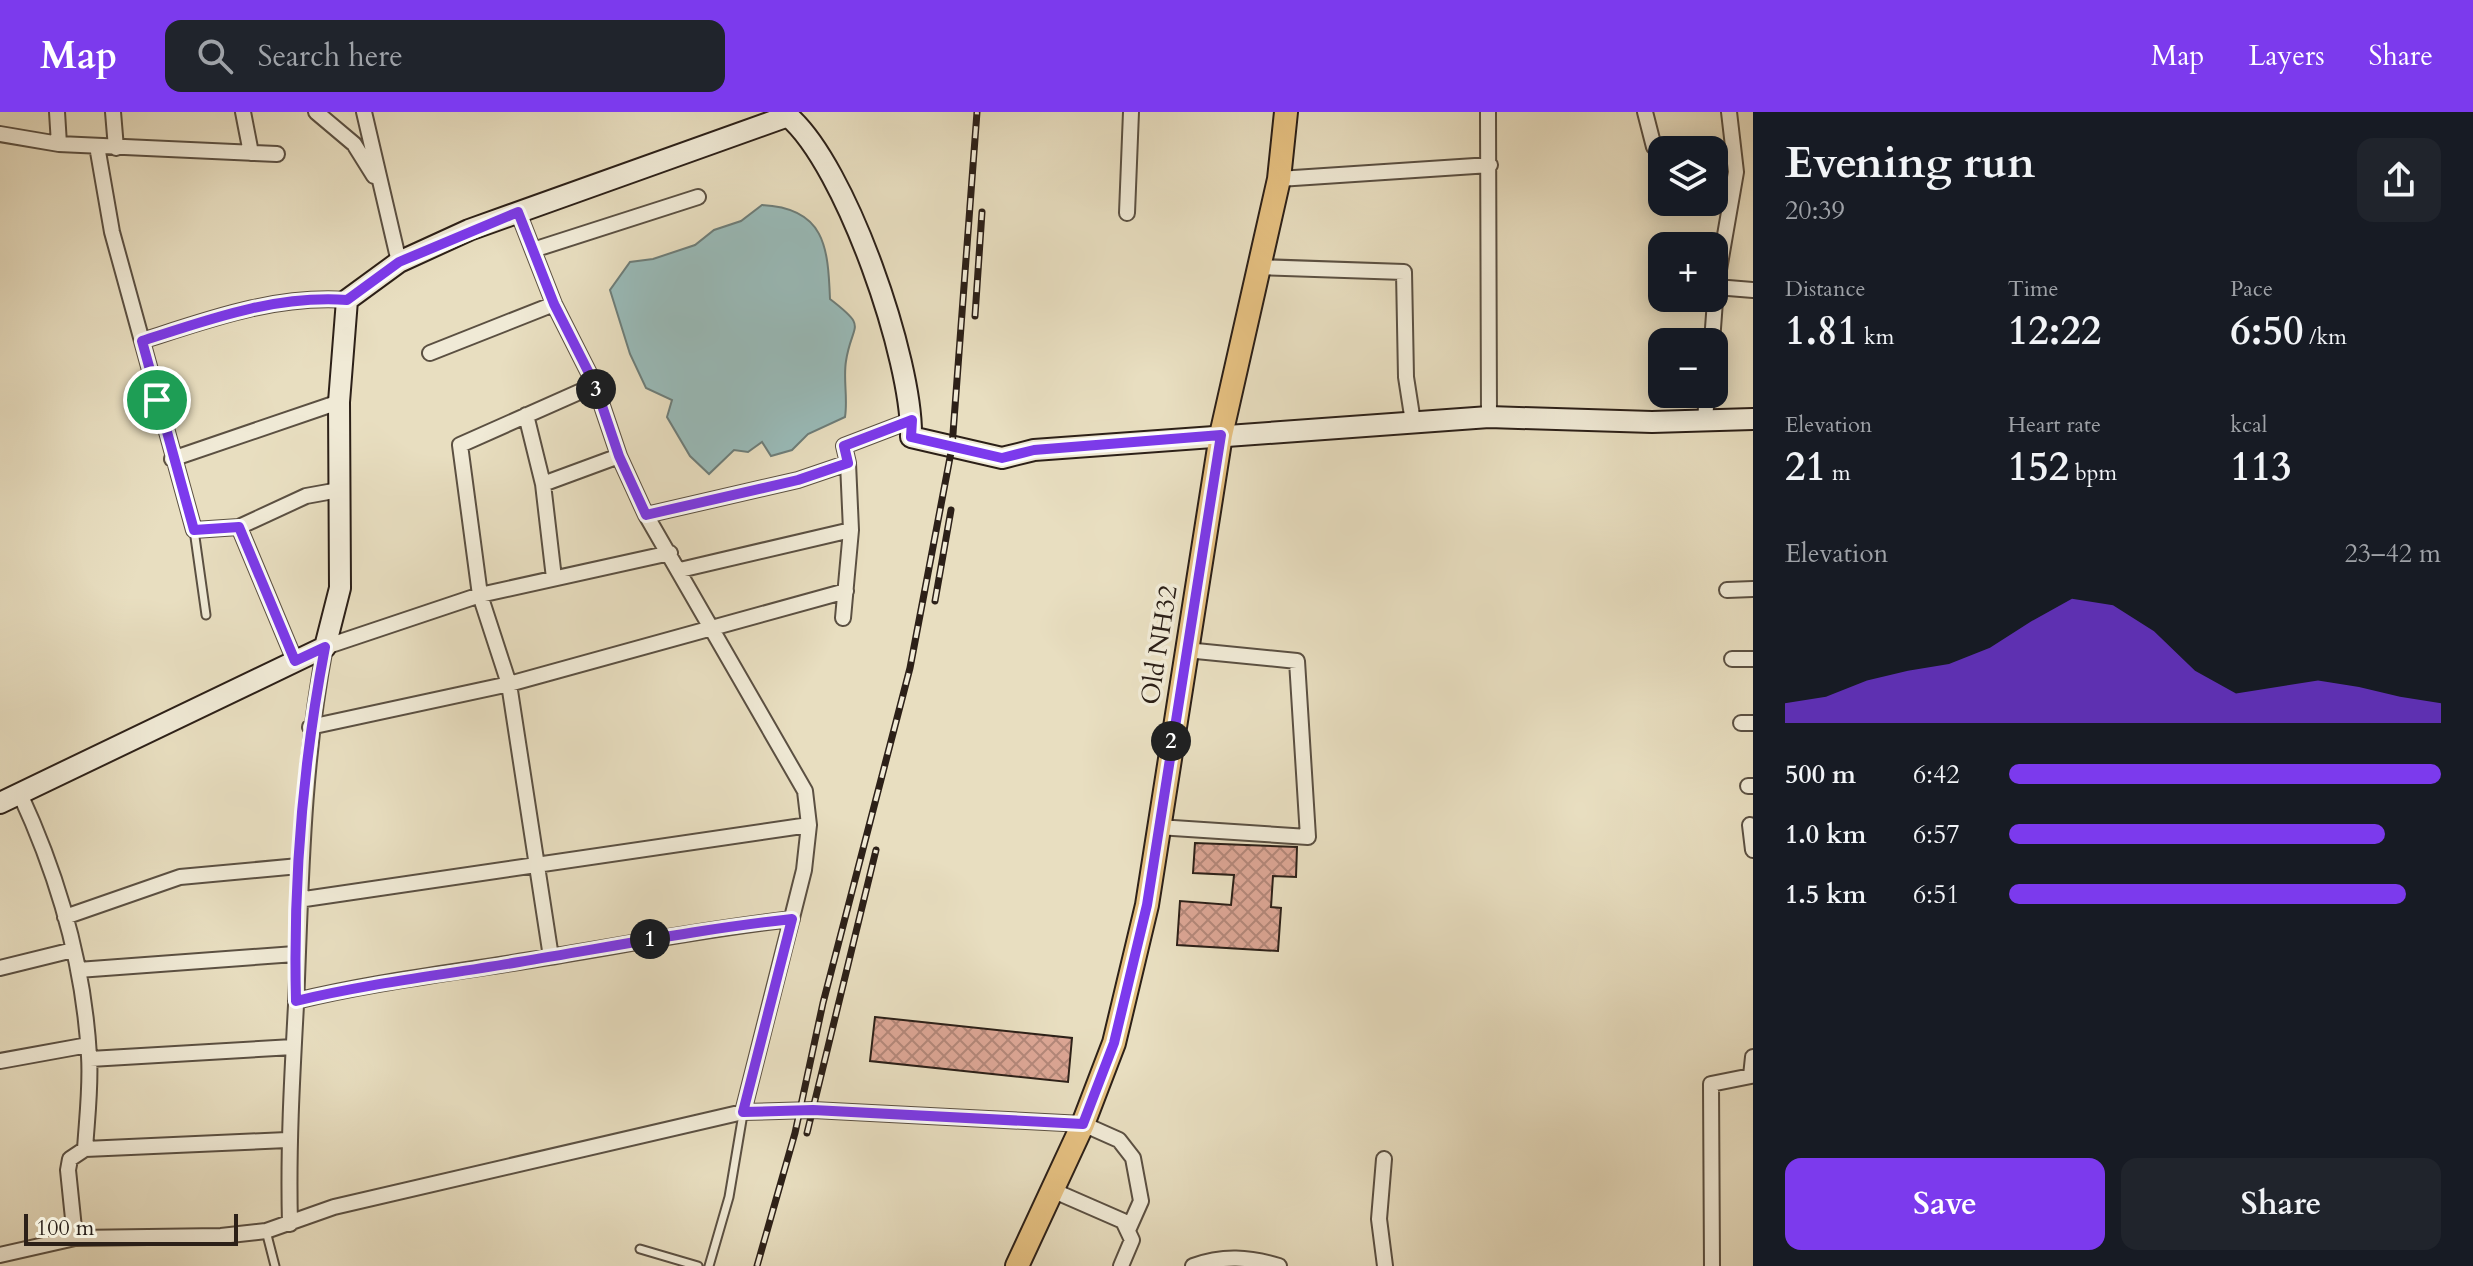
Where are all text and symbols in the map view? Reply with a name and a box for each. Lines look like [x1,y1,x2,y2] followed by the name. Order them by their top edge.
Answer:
[165,20,725,92] search box
[40,30,117,82] text: Map
[193,34,237,78] icon: search
[257,36,403,77] text: Search here
[2151,37,2204,75] text: Map
[2248,37,2325,75] text: Layers
[2369,37,2433,75] text: Share
[1785,133,2035,193] text: Evening run
[1648,136,1728,408] map controls
[1648,136,1728,216] button: layers
[2357,138,2441,222] button: share
[1785,193,1845,228] text: 20:39
[1648,232,1728,312] button: +
[1785,274,1865,304] text: Distance
[2008,274,2059,304] text: Time
[2230,274,2273,304] text: Pace
[1785,304,1858,359] text: 1.81
[2008,304,2101,359] text: 12:22
[2230,304,2303,359] text: 6:50
[1858,322,1894,352] text: km
[2303,322,2347,352] text: /km
[1648,328,1728,408] button: −
[123,366,191,434] pin
[576,369,616,409] pin: 3
[590,374,602,404] text: 3
[135,378,179,422] icon: arrive
[1785,410,1872,440] text: Elevation
[2008,410,2101,440] text: Heart rate
[2230,410,2267,440] text: kcal
[1785,440,1826,495] text: 21
[2008,440,2069,495] text: 152
[2230,440,2292,495] text: 113
[1826,458,1851,488] text: m
[2069,458,2117,488] text: bpm
[1785,536,1888,571] text: Elevation
[2344,536,2441,571] text: 23–42 m
[1132,583,1186,707] street label: Old NH32
[1151,721,1191,761] pin: 2
[1165,726,1177,756] text: 2
[1785,757,1856,792] text: 500 m
[1913,757,1960,792] text: 6:42
[1785,817,1866,852] text: 1.0 km
[1913,817,1960,852] text: 6:57
[1785,877,1866,912] text: 1.5 km
[1913,877,1960,912] text: 6:51
[630,919,670,959] pin: 1
[644,924,656,954] text: 1
[1785,1158,2105,1250] button: Save
[2121,1158,2441,1250] button: Share
[24,1210,238,1246] scale bar
[36,1213,94,1243] text: 100 m

